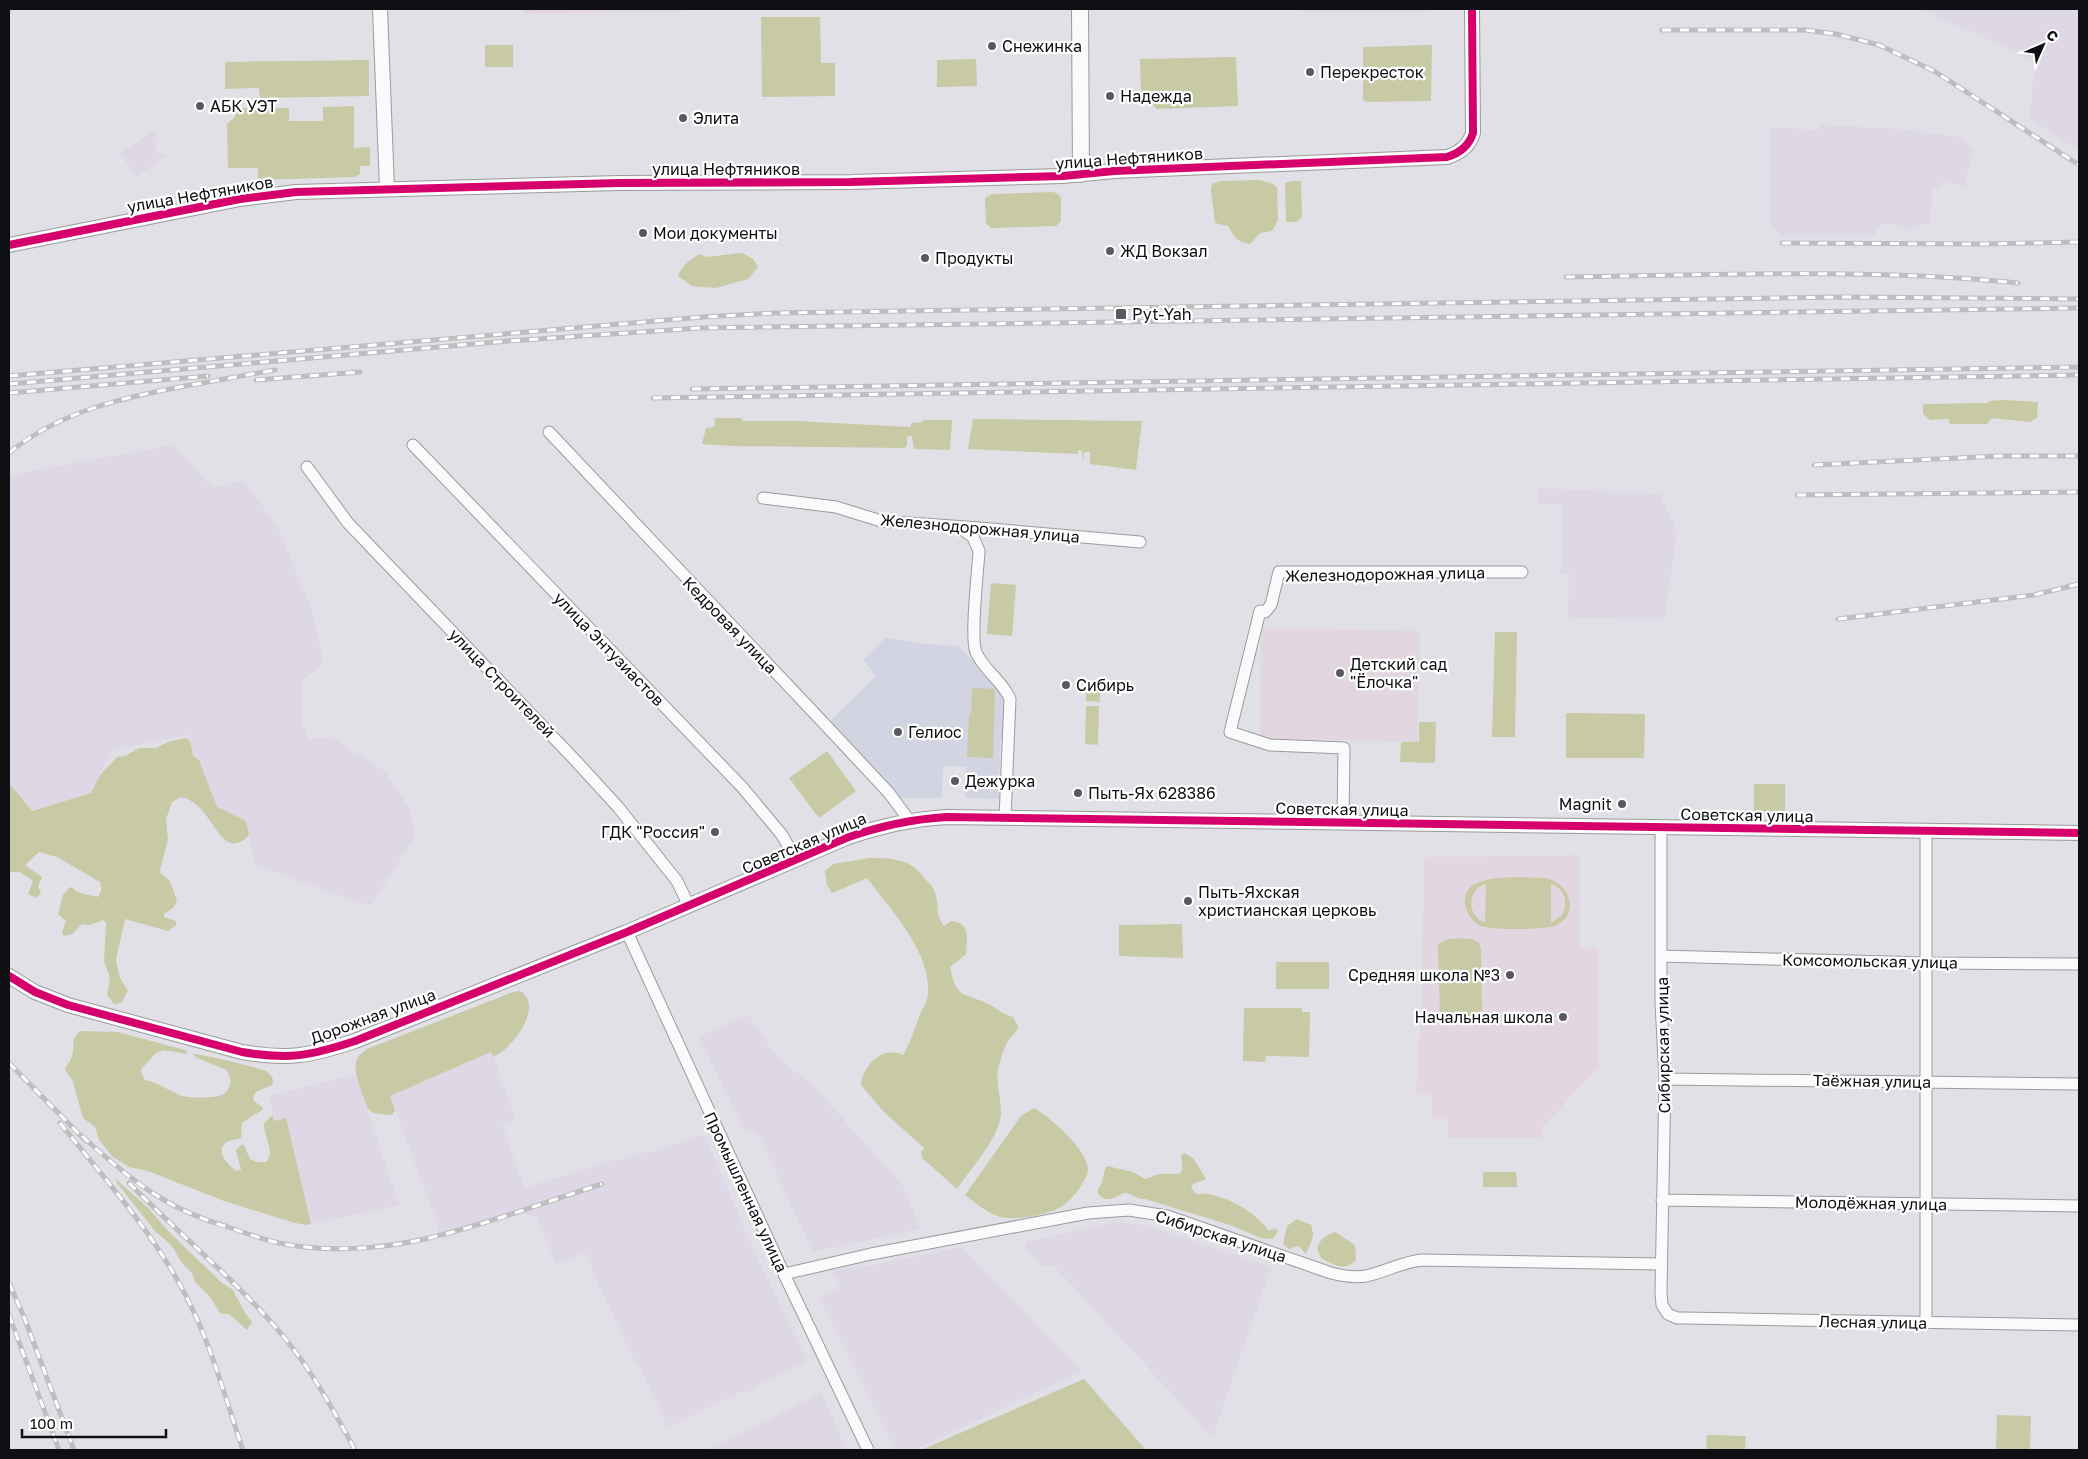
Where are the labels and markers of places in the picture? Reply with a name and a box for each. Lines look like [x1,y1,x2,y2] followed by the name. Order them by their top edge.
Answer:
[1002,36,1082,56] place label: Снежинка
[986,40,998,52] marker: Снежинка
[1320,62,1424,82] place label: Перекресток
[1304,66,1316,78] marker: Перекресток
[1120,86,1192,106] place label: Надежда
[1104,90,1116,102] marker: Надежда
[210,96,277,116] place label: АБК УЭТ
[194,100,206,112] marker: АБК УЭТ
[693,108,739,128] place label: Элита
[677,112,689,124] marker: Элита
[653,223,778,243] place label: Мои документы
[637,227,649,239] marker: Мои документы
[1120,241,1208,261] place label: ЖД Вокзал
[1104,245,1116,257] marker: ЖД Вокзал
[935,248,1013,268] place label: Продукты
[919,252,931,264] marker: Продукты
[1132,304,1192,324] place label: Pyt-Yah
[1114,307,1128,321] marker: Pyt-Yah
[1350,654,1448,692] place label: Детский сад "Ёлочка"
[1334,667,1346,679] marker: Детский сад "Ёлочка"
[1076,675,1134,695] place label: Сибирь
[1060,679,1072,691] marker: Сибирь
[908,722,962,742] place label: Гелиос
[892,726,904,738] marker: Гелиос
[965,771,1035,791] place label: Дежурка
[949,775,961,787] marker: Дежурка
[1088,783,1216,803] place label: Пыть-Ях 628386
[1072,787,1084,799] marker: Пыть-Ях 628386
[1559,794,1612,814] place label: Magnit
[1616,798,1628,810] marker: Magnit
[601,822,705,842] place label: ГДК "Россия"
[709,826,721,838] marker: ГДК "Россия"
[1198,882,1376,920] place label: Пыть-Яхская христианская церковь
[1182,895,1194,907] marker: Пыть-Яхская христианская церковь
[1348,965,1500,985] place label: Средняя школа №3
[1504,969,1516,981] marker: Средняя школа №3
[1415,1007,1553,1027] place label: Начальная школа
[1557,1011,1569,1023] marker: Начальная школа

